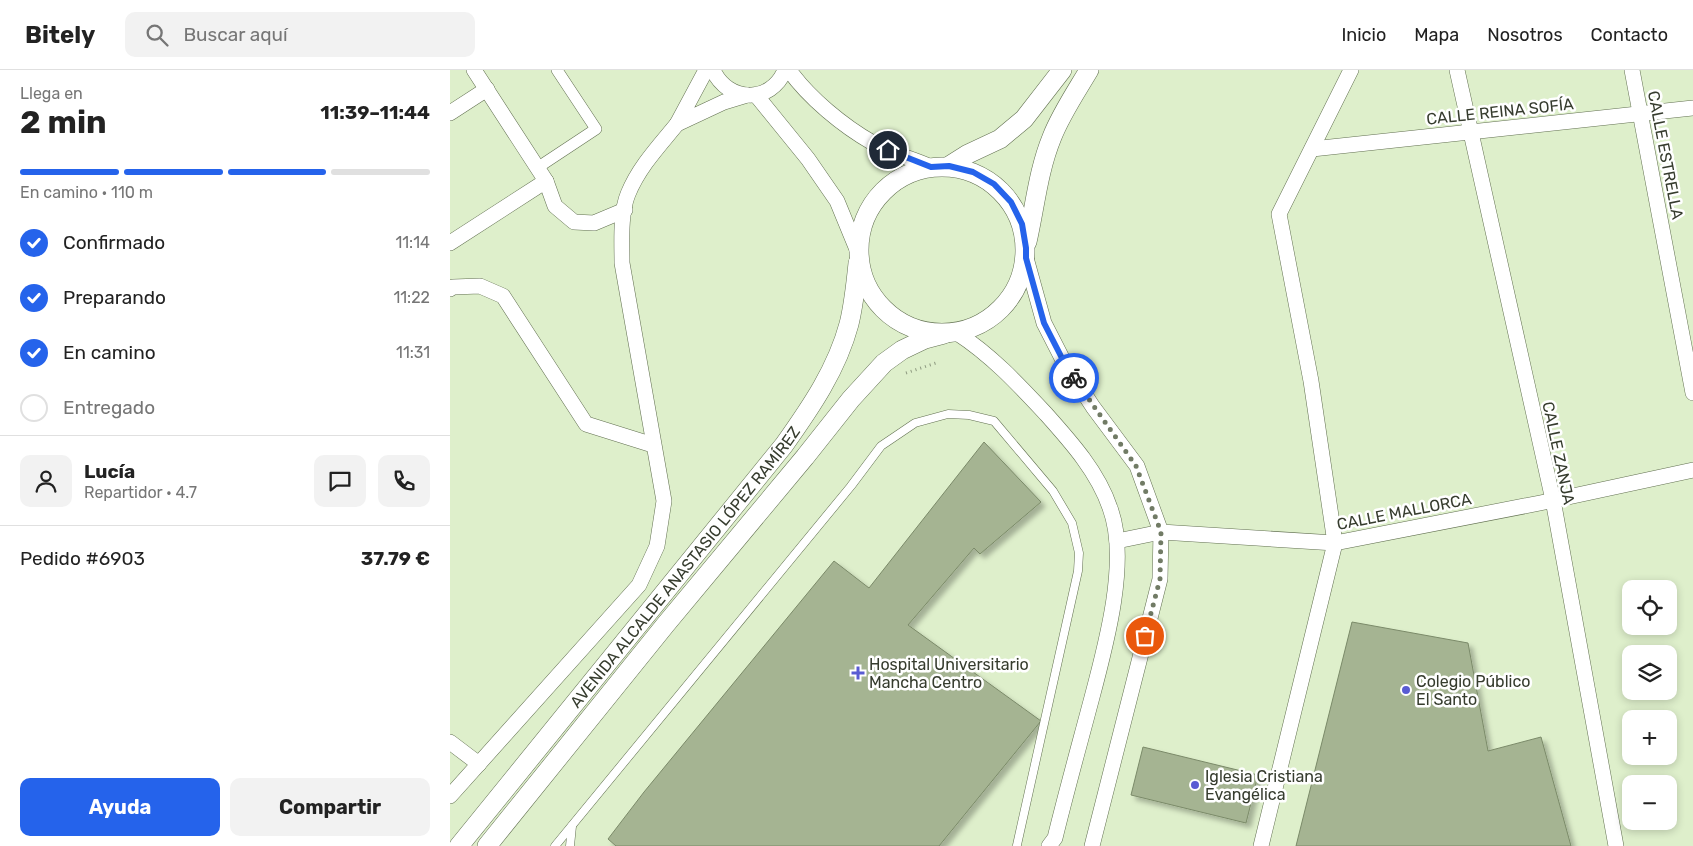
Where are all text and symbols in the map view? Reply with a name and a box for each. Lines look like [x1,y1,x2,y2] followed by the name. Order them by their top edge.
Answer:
[125,12,475,57] search box
[25,21,95,49] text: Bitely
[143,21,171,49] icon: search
[183,23,288,46] text: Buscar aquí
[1341,24,1386,46] text: Inicio
[1414,24,1459,46] text: Mapa
[1487,24,1563,46] text: Nosotros
[1591,24,1668,46] text: Contacto
[20,84,83,103] text: Llega en
[1644,89,1687,221] street label: CALLE ESTRELLA
[1425,94,1575,129] street label: CALLE REINA SOFÍA
[320,101,430,124] text: 11:39–11:44
[20,103,107,141] text: 2 min
[867,129,909,171] pin
[874,136,902,164] icon: home
[20,183,153,202] text: En camino · 110 m
[20,229,48,257] icon: check
[63,231,165,254] text: Confirmado
[395,233,430,252] text: 11:14
[20,284,48,312] icon: check
[63,286,166,309] text: Preparando
[393,288,430,307] text: 11:22
[20,339,48,367] icon: check
[63,341,156,364] text: En camino
[396,343,430,362] text: 11:31
[1049,353,1099,403] courier
[1060,364,1088,392] icon: bike
[63,396,155,419] text: Entregado
[1538,400,1579,507] street label: CALLE ZANJA
[566,423,804,712] street label: AVENIDA ALCALDE ANASTASIO LÓPEZ RAMÍREZ
[20,455,72,507] button: person
[314,455,366,507] button: chat
[378,455,430,507] button: phone
[84,460,135,483] text: Lucía
[84,483,197,502] text: Repartidor · 4.7
[1335,489,1473,534] street label: CALLE MALLORCA
[20,547,145,570] text: Pedido #6903
[361,547,430,570] text: 37.79 €
[1622,580,1677,830] map controls
[1622,580,1677,635] button: locate
[1124,615,1166,657] pin
[1131,622,1159,650] icon: bag
[1622,645,1677,700] button: layers
[869,655,1029,692] place label: Hospital Universitario Mancha Centro
[851,666,865,680] marker: Hospital Universitario Mancha Centro
[1416,672,1530,709] place label: Colegio Público El Santo
[1400,684,1412,696] marker: Colegio Público El Santo
[1622,710,1677,765] button: +
[1205,767,1323,804] place label: Iglesia Cristiana Evangélica
[1622,775,1677,830] button: −
[20,778,220,836] button: Ayuda
[230,778,430,836] button: Compartir
[1189,779,1201,791] marker: Iglesia Cristiana Evangélica

